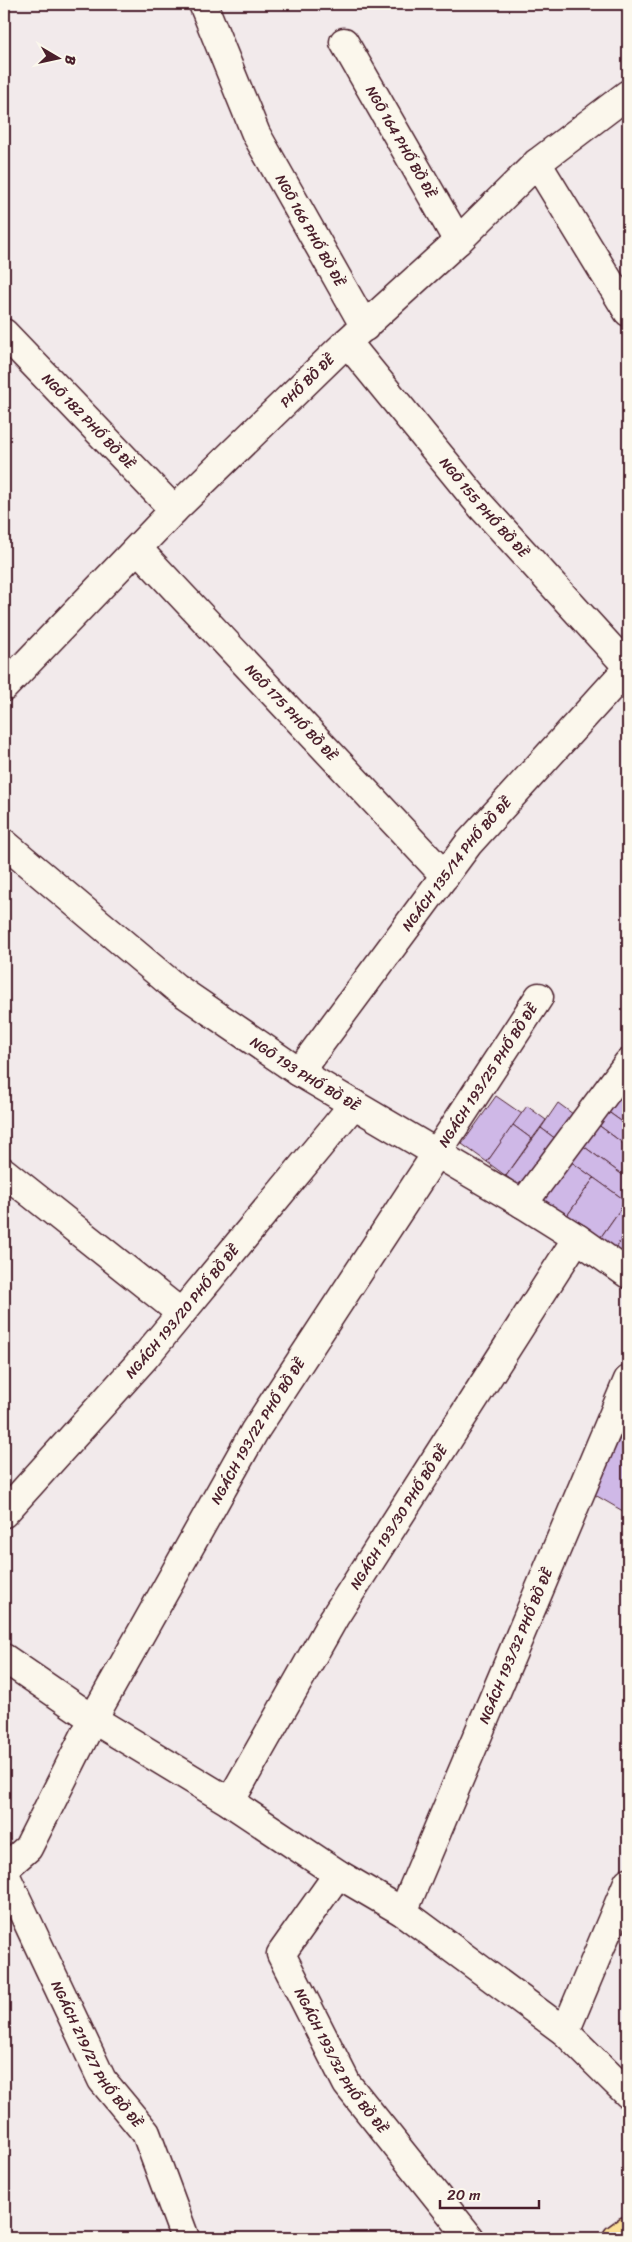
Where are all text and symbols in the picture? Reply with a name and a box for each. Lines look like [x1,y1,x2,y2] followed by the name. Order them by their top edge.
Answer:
[32,32,82,82] north arrow
[57,54,83,66] text: B
[359,81,444,204] street label: NGÕ 164 PHỐ BỒ ĐỀ
[269,169,353,292] street label: NGÕ 166 PHỐ BỒ ĐỀ
[274,347,341,414] street label: PHỐ BỒ ĐỀ
[36,367,142,476] street label: NGÕ 182 PHỐ BỒ ĐỀ
[433,451,536,565] street label: NGÕ 155 PHỐ BỒ ĐỀ
[239,658,344,768] street label: NGÕ 175 PHỐ BỒ ĐỀ
[395,790,519,937] street label: NGÁCH 135/14 PHỐ BỒ ĐỀ
[431,997,545,1152] street label: NGÁCH 193/25 PHỐ BỒ ĐỀ
[245,1030,366,1118] street label: NGÕ 193 PHỐ BỒ ĐỀ
[119,1238,246,1384] street label: NGÁCH 193/20 PHỐ BỒ ĐỀ
[203,1352,312,1509] street label: NGÁCH 193/22 PHỐ BỒ ĐỀ
[343,1439,455,1595] street label: NGÁCH 193/30 PHỐ BỒ ĐỀ
[472,1563,560,1728] street label: NGÁCH 193/32 PHỐ BỒ ĐỀ
[44,1976,150,2134] street label: NGÁCH 219/27 PHỐ BỒ ĐỀ
[288,1983,395,2140] street label: NGÁCH 193/32 PHỐ BỒ ĐỀ
[440,2177,538,2209] scale bar
[447,2182,481,2208] text: 20 m

